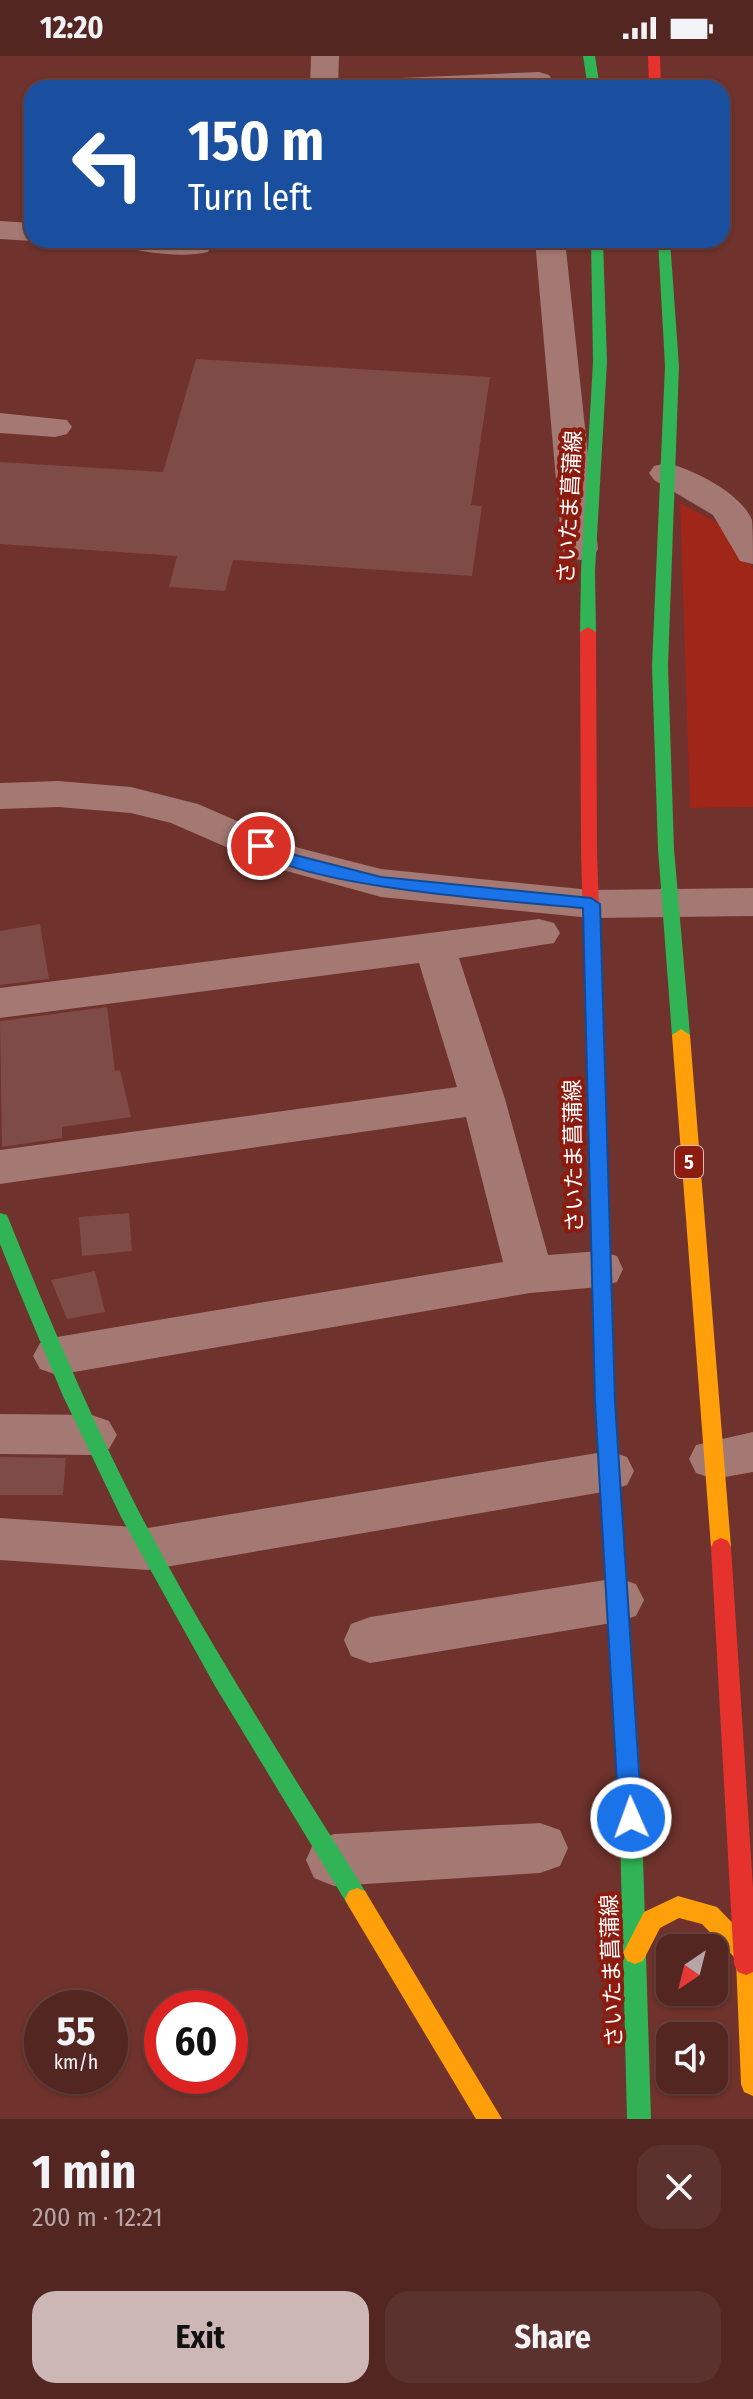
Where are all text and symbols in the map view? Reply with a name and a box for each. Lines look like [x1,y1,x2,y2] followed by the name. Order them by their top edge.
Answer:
[40,10,104,46] text: 12:20
[188,108,324,175] text: 150 m
[56,112,160,216] icon: left
[188,176,312,220] text: Turn left
[552,430,587,584] street label: さいたま菖蒲線
[227,812,295,880] pin
[239,824,283,868] icon: arrive
[559,1079,588,1233] street label: さいたま菖蒲線
[675,1146,703,1178] road number: 5
[589,1776,673,1860] position arrow
[595,1894,628,2048] street label: さいたま菖蒲線
[656,1934,728,2006] north arrow
[656,1934,728,2094] map controls
[144,1990,248,2094] speed limit sign: 60
[56,2008,96,2056] text: 55
[656,2022,728,2094] button: sound
[54,2050,98,2074] text: km/h
[32,2143,137,2201] text: 1 min
[637,2145,721,2229] button: close
[32,2202,163,2233] text: 200 m · 12:21
[32,2291,369,2383] button: Exit
[385,2291,721,2383] button: Share

